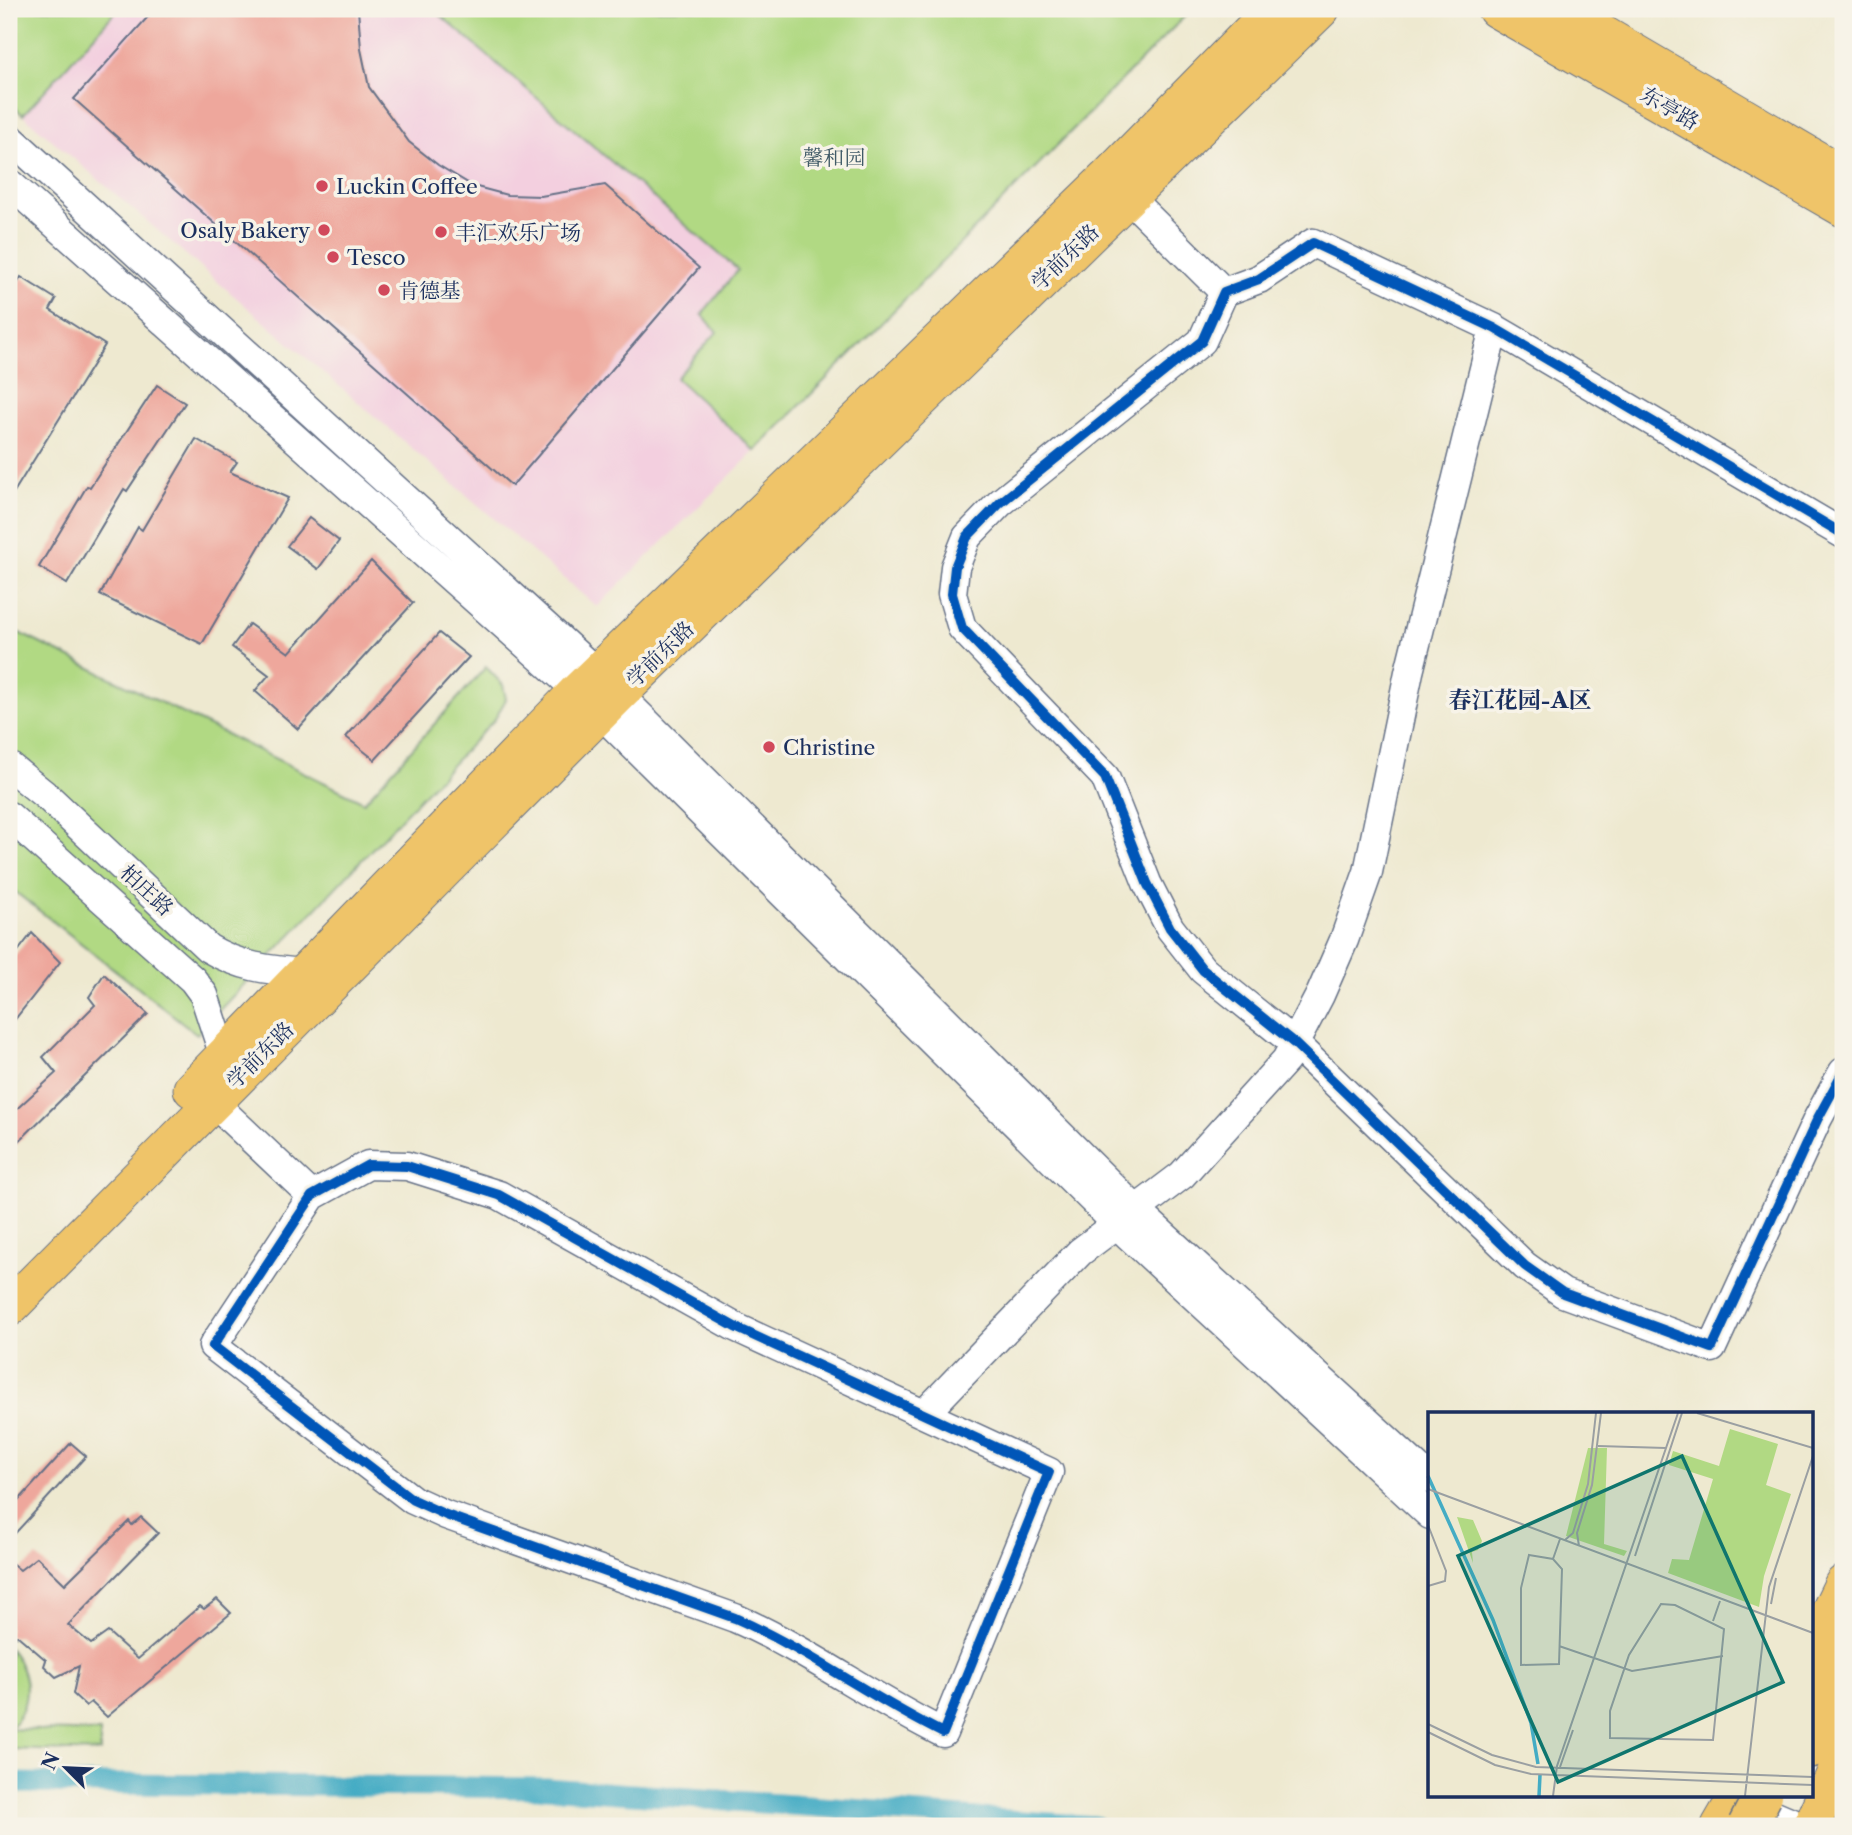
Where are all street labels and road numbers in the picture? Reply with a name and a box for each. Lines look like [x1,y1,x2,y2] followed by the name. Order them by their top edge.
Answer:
[1636,81,1704,135] street label: 东亭路
[1026,219,1104,295] street label: 学前东路
[621,616,699,692] street label: 学前东路
[115,859,179,921] street label: 柏庄路
[221,1016,299,1094] street label: 学前东路

